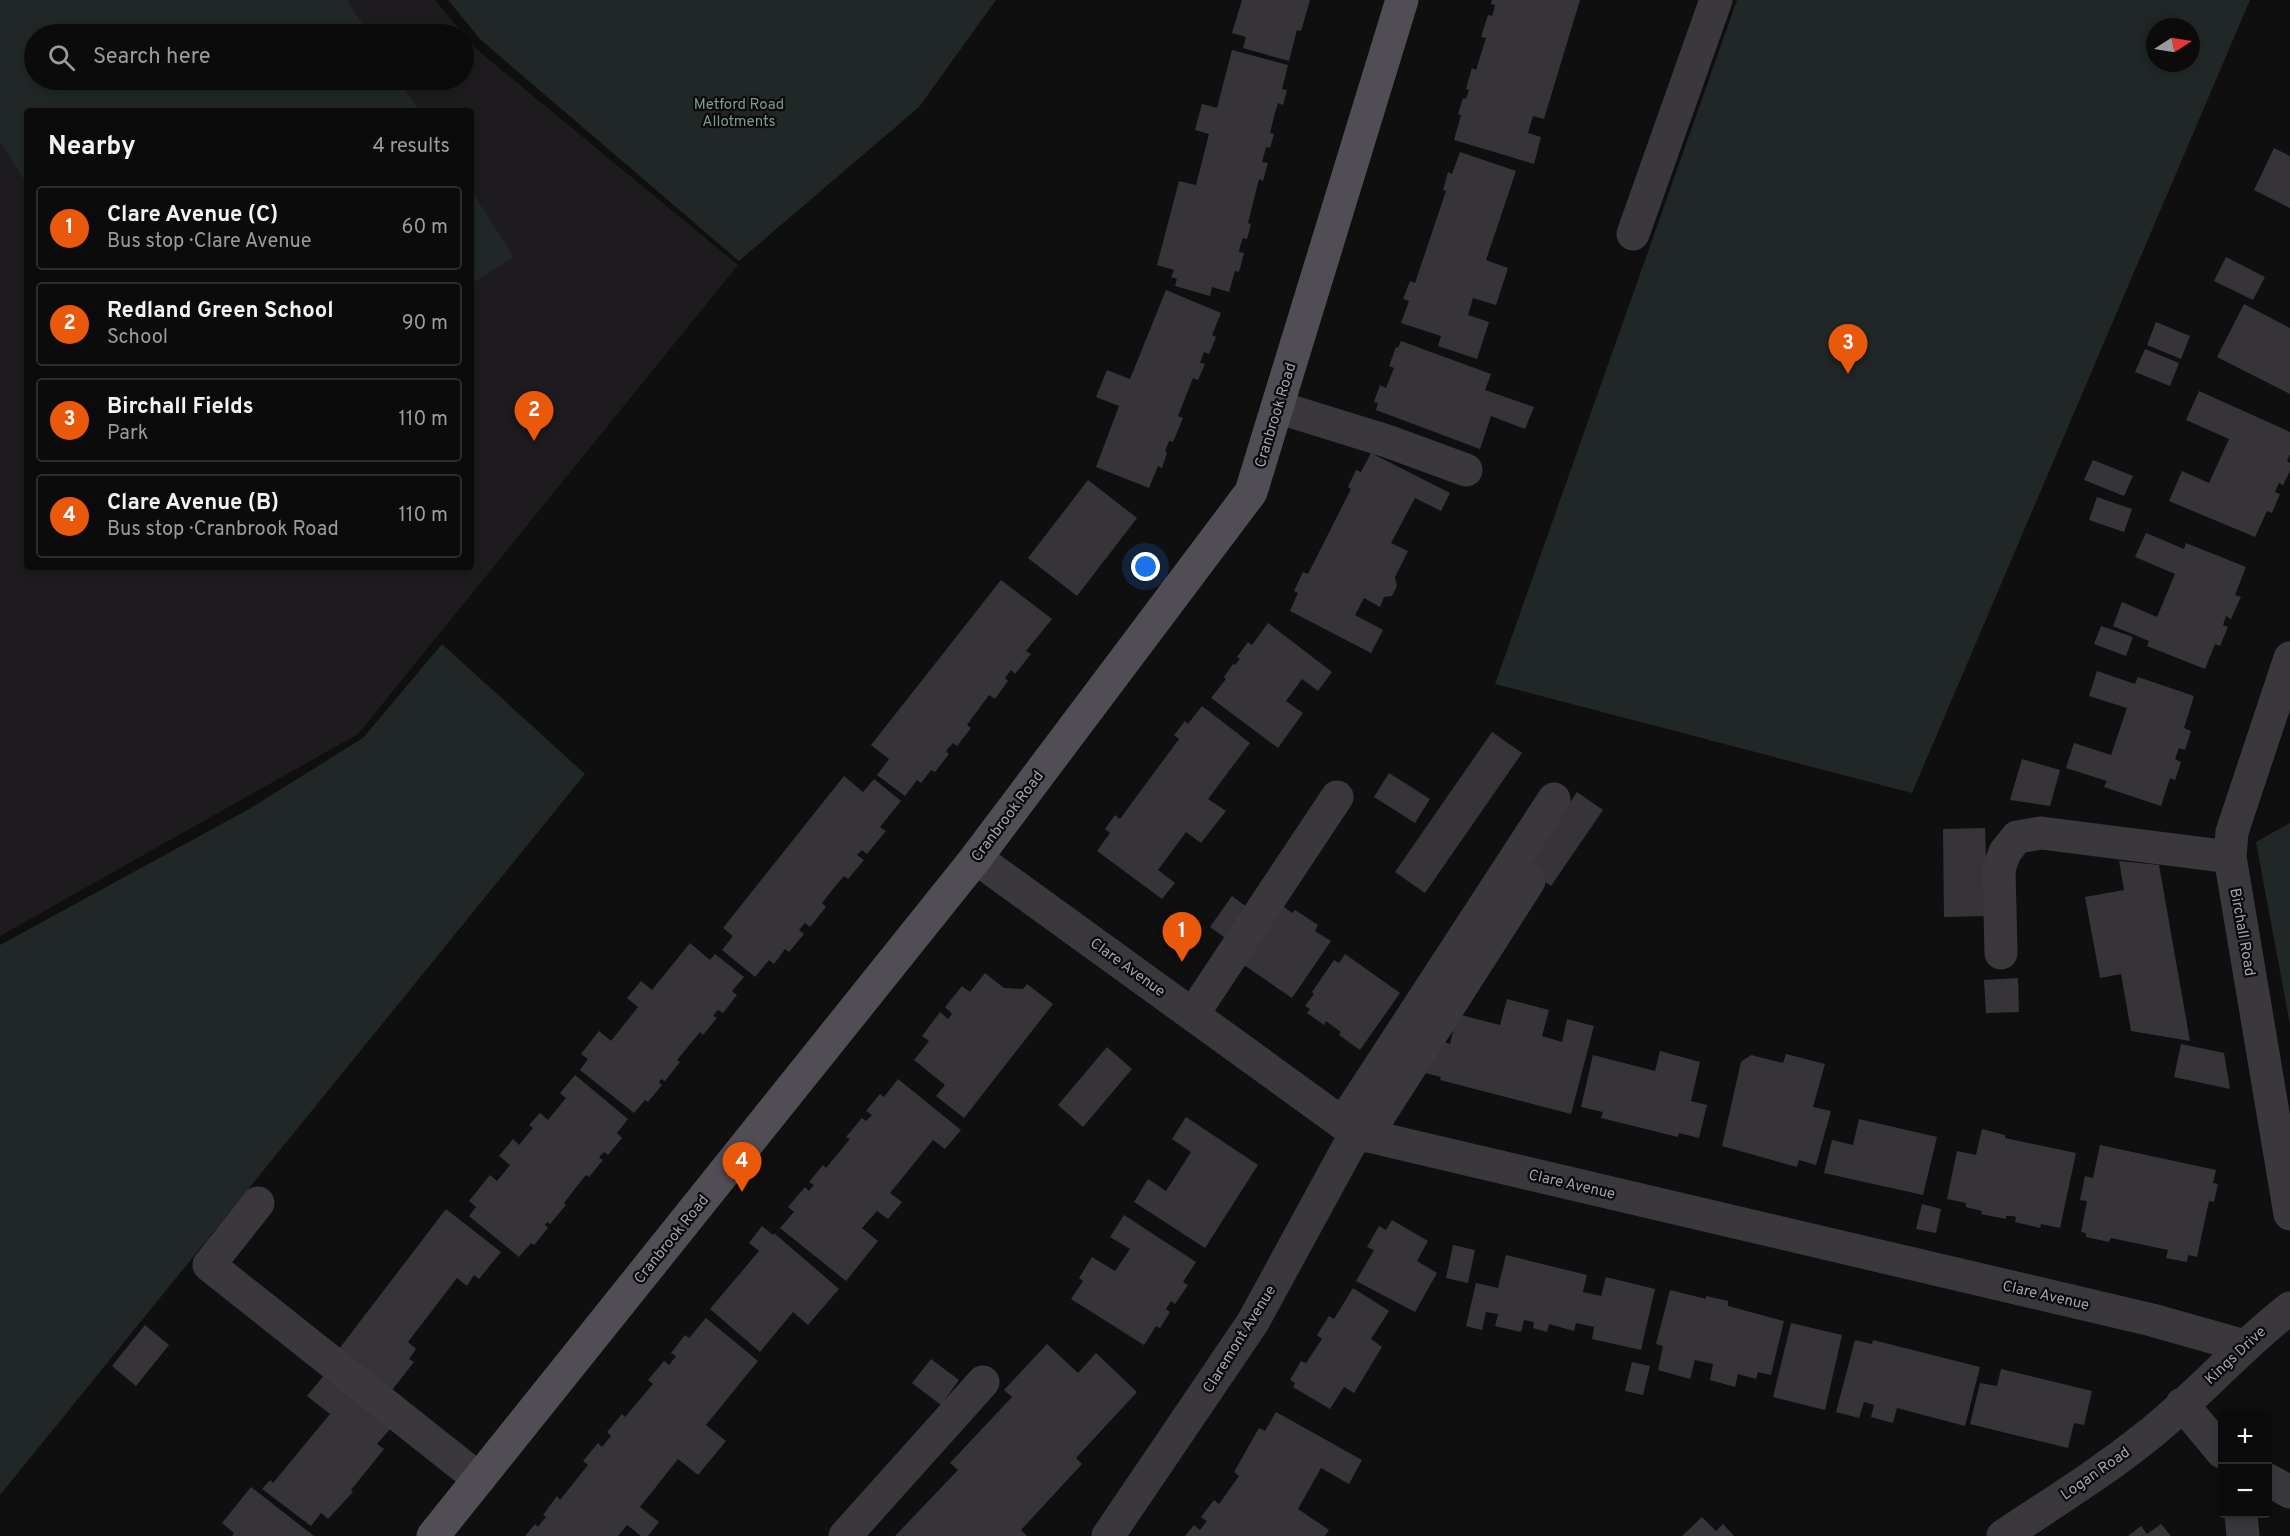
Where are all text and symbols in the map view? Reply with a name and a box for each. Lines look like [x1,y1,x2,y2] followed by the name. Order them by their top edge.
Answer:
[2146,18,2200,72] north arrow
[24,24,474,90] search box
[45,41,78,74] icon: search
[93,44,211,71] text: Search here
[694,96,784,132] park label: Metford Road Allotments
[48,131,136,164] text: Nearby
[373,134,450,160] text: 4 results
[107,202,278,229] text: Clare Avenue (C)
[66,215,74,241] text: 1
[402,215,448,241] text: 60 m
[107,229,312,255] text: Bus stop · Clare Avenue
[107,298,334,325] text: Redland Green School
[63,311,76,337] text: 2
[402,311,448,337] text: 90 m
[1828,324,1868,374] pin: 3
[107,325,168,351] text: School
[1251,361,1301,470] street label: Cranbrook Road
[514,392,554,441] pin: 2
[107,394,254,421] text: Birchall Fields
[64,407,76,433] text: 3
[399,407,448,433] text: 110 m
[107,421,148,447] text: Park
[107,490,279,517] text: Clare Avenue (B)
[63,503,76,529] text: 4
[399,503,448,529] text: 110 m
[107,517,339,543] text: Bus stop · Cranbrook Road
[1131,552,1160,581] your location
[968,768,1049,866] street label: Cranbrook Road
[2224,887,2259,978] street label: Birchall Road
[1162,912,1202,962] pin: 1
[1086,935,1168,1002] street label: Clare Avenue
[722,1142,762,1192] pin: 4
[1526,1166,1617,1205] street label: Clare Avenue
[631,1192,714,1288] street label: Cranbrook Road
[2000,1277,2091,1316] street label: Clare Avenue
[1199,1282,1281,1397] street label: Claremont Avenue
[2201,1323,2271,1389] street label: Kings Drive
[2218,1410,2272,1518] map controls
[2218,1410,2272,1464] button: +
[2058,1443,2134,1505] street label: Logan Road
[2218,1464,2272,1518] button: −

